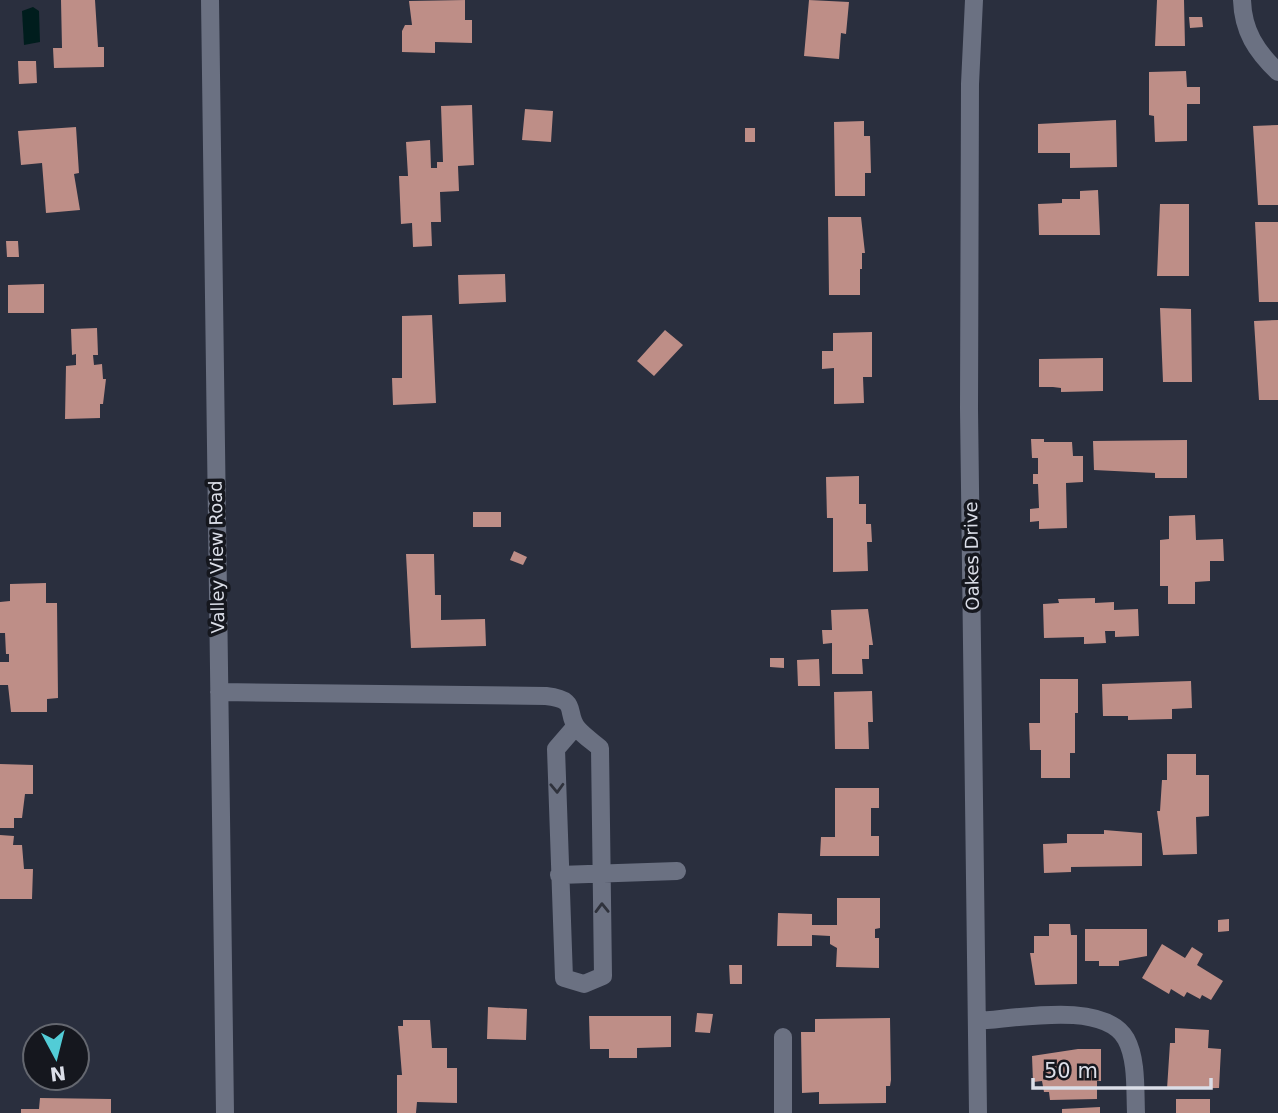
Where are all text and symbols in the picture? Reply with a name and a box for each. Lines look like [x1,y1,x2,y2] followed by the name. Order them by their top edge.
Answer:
[205,480,228,634] street label: Valley View Road
[960,501,983,611] street label: Oakes Drive
[549,783,565,794] one-way arrow
[594,902,610,913] one-way arrow
[21,1022,91,1092] north arrow
[1033,1046,1212,1090] scale bar
[1044,1059,1098,1083] text: 50 m
[49,1062,67,1086] text: N

